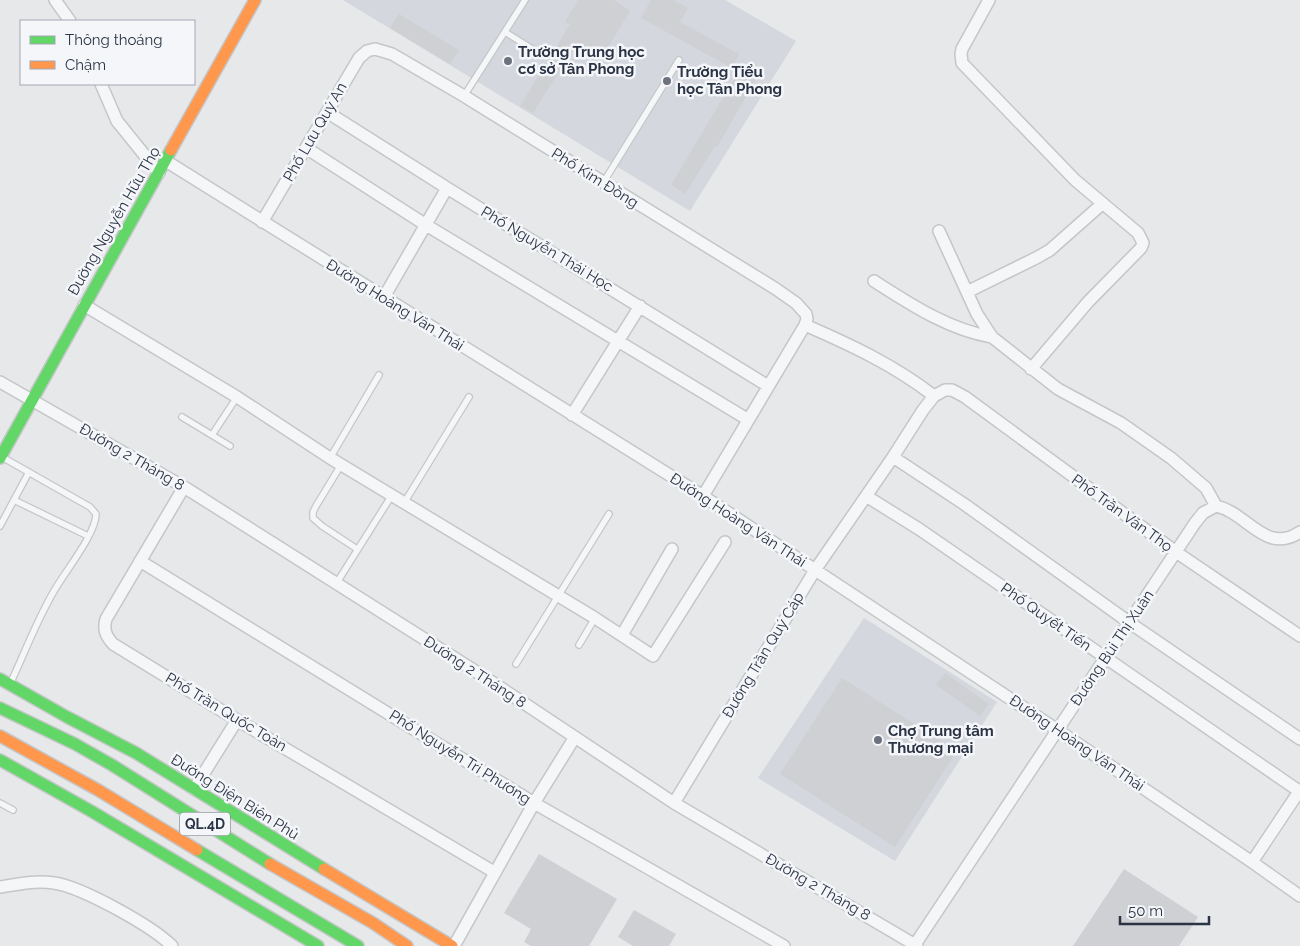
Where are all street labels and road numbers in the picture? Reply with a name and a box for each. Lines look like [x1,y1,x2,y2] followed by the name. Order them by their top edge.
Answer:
[279,79,351,185] street label: Phố Lưu Quý An
[64,143,164,299] street label: Đường Nguyễn Hữu Thọ
[548,144,642,212] street label: Phố Kim Đồng
[478,202,616,296] street label: Phố Nguyễn Thái Học
[323,255,467,355] street label: Đường Hoàng Văn Thái
[76,420,188,494] street label: Đường 2 Tháng 8
[666,469,810,571] street label: Đường Hoàng Văn Thái
[1068,470,1176,556] street label: Phố Trần Văn Thọ
[997,579,1095,655] street label: Phố Quyết Tiến
[1067,587,1157,709] street label: Đường Bùi Thị Xuân
[718,589,808,721] street label: Đường Trần Quý Cáp
[420,632,530,712] street label: Đường 2 Tháng 8
[162,669,290,755] street label: Phố Trần Quốc Toản
[1006,691,1148,795] street label: Đường Hoàng Văn Thái
[386,706,534,808] street label: Phố Nguyễn Tri Phương
[168,750,302,844] street label: Đường Điện Biên Phủ
[180,812,230,836] road number: QL.4D
[762,850,874,924] street label: Đường 2 Tháng 8

